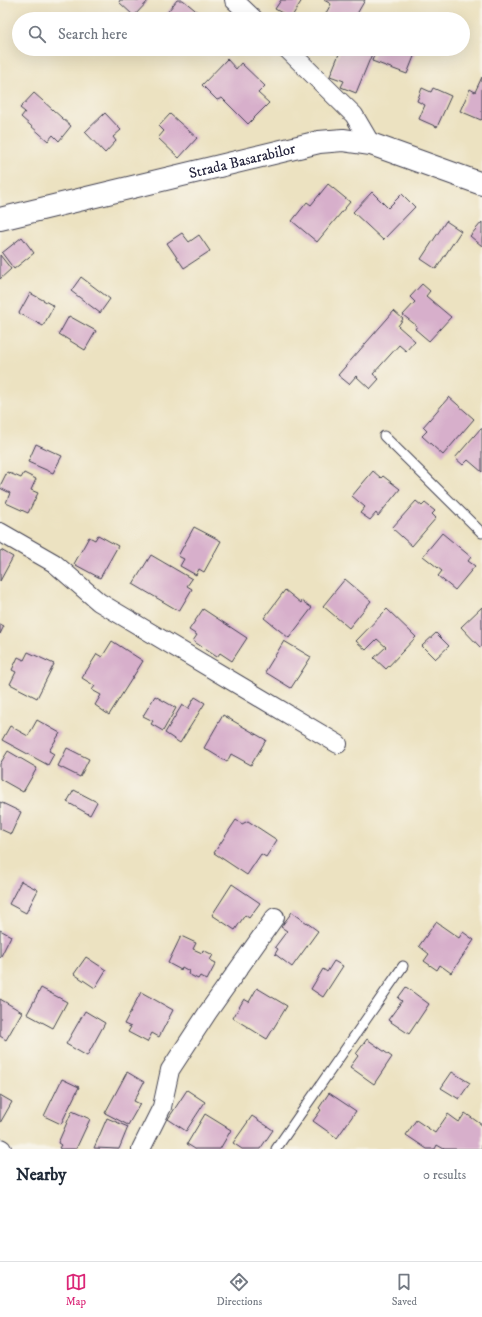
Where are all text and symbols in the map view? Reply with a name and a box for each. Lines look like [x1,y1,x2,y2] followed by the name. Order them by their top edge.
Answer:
[12,12,470,56] search box
[26,23,48,45] icon: search
[58,25,127,44] text: Search here
[187,138,298,183] street label: Strada Basarabilor
[16,1164,66,1186] text: Nearby
[423,1167,466,1183] text: 0 results
[65,1271,87,1309] tab: Map
[217,1271,262,1309] tab: Directions
[392,1271,417,1309] tab: Saved

